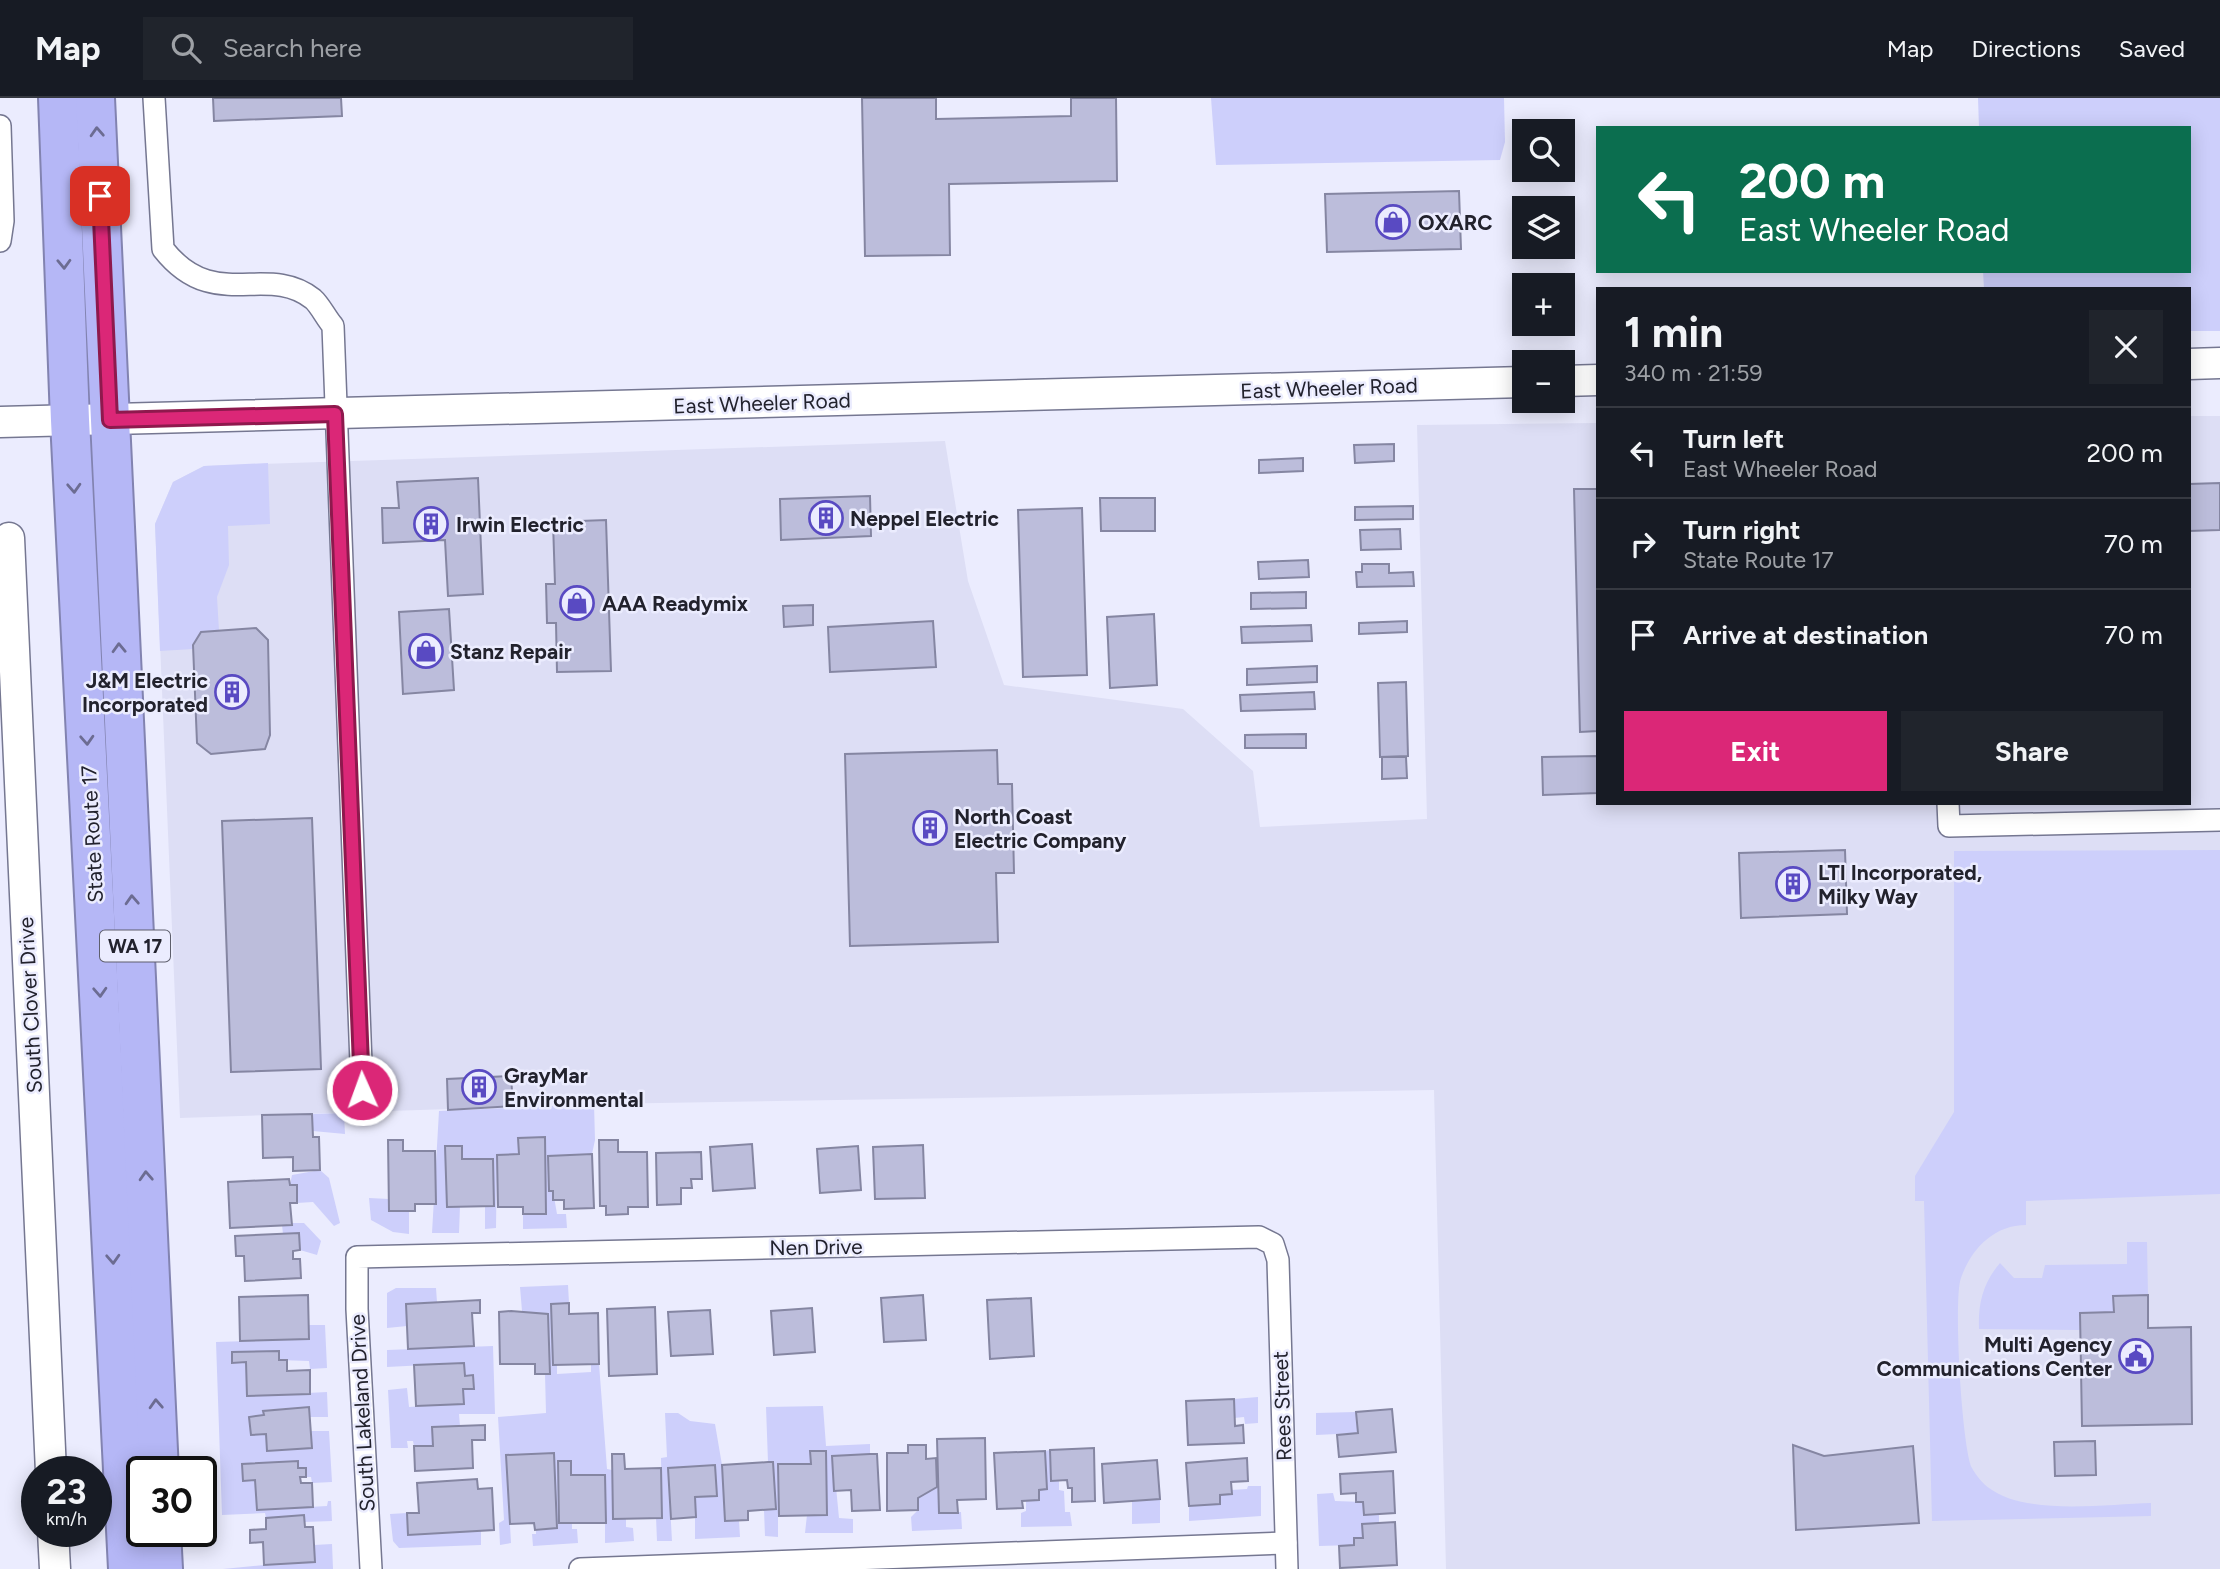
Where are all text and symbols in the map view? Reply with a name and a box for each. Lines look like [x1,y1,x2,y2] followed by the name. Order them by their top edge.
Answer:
[143,17,633,80] search box
[35,29,101,68] text: Map
[167,29,205,67] icon: search
[223,32,362,64] text: Search here
[1887,34,1933,63] text: Map
[1971,34,2081,63] text: Directions
[2119,34,2185,63] text: Saved
[1512,119,1575,413] map controls
[1512,119,1575,182] button: search
[89,126,104,137] one-way arrow
[1739,151,1885,210] text: 200 m
[1624,154,1715,245] icon: left
[70,166,130,226] pin
[81,177,119,215] icon: arrive
[1512,196,1575,259] button: layers
[1374,203,1412,241] shop icon: OXARC
[1418,210,1493,235] place label: OXARC
[1739,211,2010,249] text: East Wheeler Road
[57,259,72,270] one-way arrow
[1512,273,1575,336] button: +
[1624,307,1723,358] text: 1 min
[2089,310,2163,384] button: close
[1512,350,1575,413] button: −
[1624,359,1762,387] text: 340 m · 21:59
[1240,372,1418,404] street label: East Wheeler Road
[673,387,851,419] street label: East Wheeler Road
[1683,423,1784,455] text: Turn left
[1624,434,1662,472] icon: left
[2087,437,2163,469] text: 200 m
[1683,455,1878,483] text: East Wheeler Road
[66,483,81,494] one-way arrow
[807,499,845,537] building icon: Neppel Electric
[412,505,450,543] building icon: Irwin Electric
[850,506,999,531] place label: Neppel Electric
[456,512,585,537] place label: Irwin Electric
[1683,514,1800,546] text: Turn right
[1624,525,1662,563] icon: right
[2104,528,2163,560] text: 70 m
[1683,546,1834,574] text: State Route 17
[558,584,596,622] shop icon: AAA Readymix
[602,591,749,616] place label: AAA Readymix
[1624,616,1662,654] icon: arrive
[1683,619,1928,651] text: Arrive at destination
[2104,619,2163,651] text: 70 m
[407,632,445,670] shop icon: Stanz Repair
[450,639,572,664] place label: Stanz Repair
[112,643,127,654] one-way arrow
[82,668,209,717] place label: J&M Electric Incorporated
[213,673,251,711] building icon: J&M Electric Incorporated
[1624,711,1887,791] button: Exit
[1901,711,2163,791] button: Share
[79,735,94,746] one-way arrow
[76,765,108,903] street label: State Route 17
[954,804,1127,853] place label: North Coast Electric Company
[911,809,949,847] building icon: North Coast Electric Company
[1818,860,1982,909] place label: LTI Incorporated, Milky Way
[1774,865,1812,903] building icon: LTI Incorporated, Milky Way
[125,894,140,905] one-way arrow
[13,916,47,1094] street label: South Clover Drive
[100,930,170,961] road number: WA 17
[93,986,108,997] one-way arrow
[325,1053,399,1127] position arrow
[504,1063,644,1112] place label: GrayMar Environmental
[460,1068,498,1106] building icon: GrayMar Environmental
[139,1171,154,1182] one-way arrow
[769,1234,863,1260] street label: Nen Drive
[106,1254,121,1265] one-way arrow
[344,1314,380,1512] street label: South Lakeland Drive
[1876,1332,2113,1381] place label: Multi Agency Communications Center
[2117,1337,2155,1375] public building icon: Multi Agency Communications Center
[1268,1351,1296,1461] street label: Rees Street
[149,1398,164,1409] one-way arrow
[126,1456,217,1547] speed limit sign: 30
[47,1471,86,1513] text: 23
[46,1508,87,1530] text: km/h

